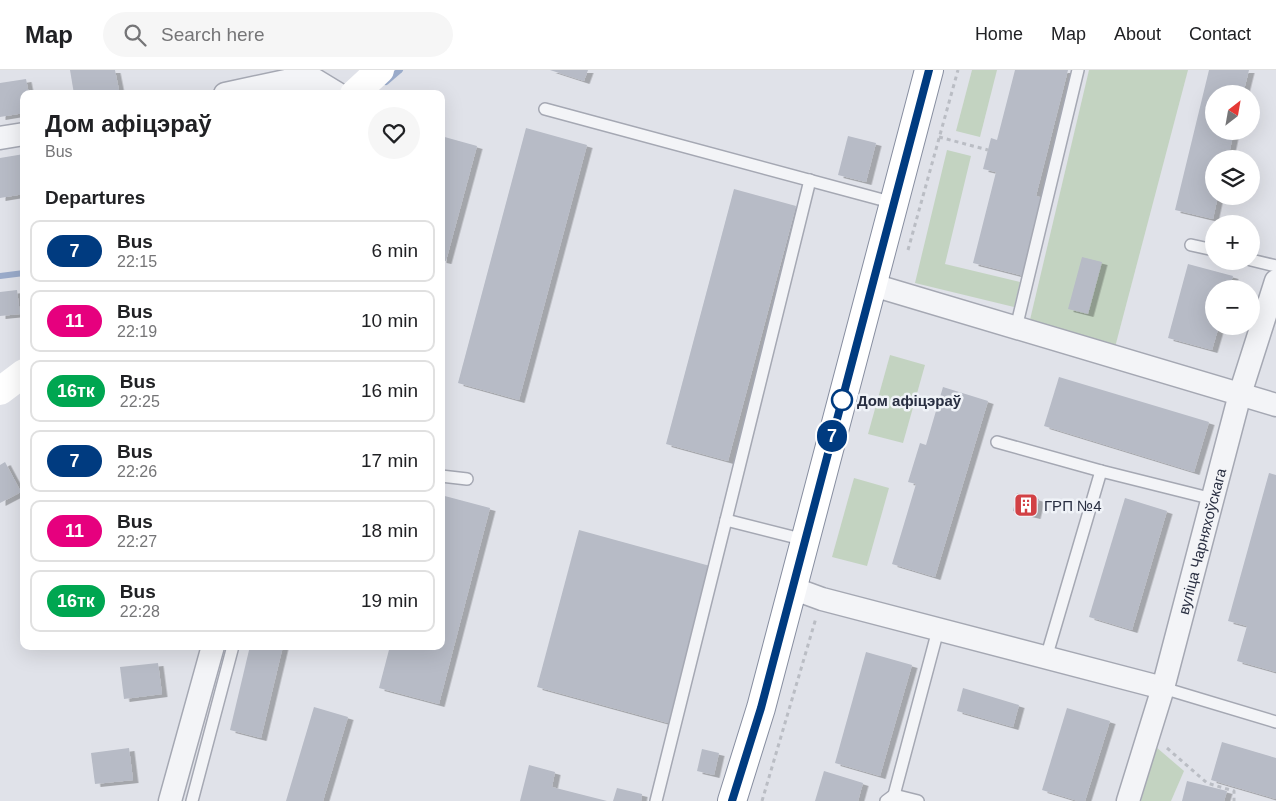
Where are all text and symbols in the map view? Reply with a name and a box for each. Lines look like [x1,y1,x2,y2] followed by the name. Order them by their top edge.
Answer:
[103,12,453,57] search box
[25,21,73,48] text: Map
[121,21,149,49] icon: search
[161,24,265,45] text: Search here
[975,24,1023,44] text: Home
[1051,24,1086,44] text: Map
[1114,24,1161,44] text: About
[1189,24,1251,44] text: Contact
[1205,85,1260,140] north arrow
[1205,85,1260,335] map controls
[368,107,420,159] button: heart
[45,110,212,137] text: Дом афіцэраў
[45,143,73,160] text: Bus
[1205,150,1260,205] button: layers
[45,187,145,208] text: Departures
[1205,215,1260,270] button: +
[117,231,153,252] text: Bus
[372,240,418,261] text: 6 min
[69,241,80,261] text: 7
[117,253,157,270] text: 22:15
[1205,280,1260,335] button: −
[117,301,153,322] text: Bus
[361,310,418,331] text: 10 min
[65,311,84,331] text: 11
[117,323,157,340] text: 22:19
[120,371,156,392] text: Bus
[361,380,418,401] text: 16 min
[57,381,95,401] text: 16тк
[831,389,853,411] marker: Дом афіцэраў
[857,392,962,409] place label: Дом афіцэраў
[120,393,160,410] text: 22:25
[816,420,848,452] line badge: 7
[827,426,837,446] text: 7
[117,441,153,462] text: Bus
[361,450,418,471] text: 17 min
[69,451,80,471] text: 7
[117,463,157,480] text: 22:26
[1174,466,1229,616] street label: вуліца Чарняхоўскага
[1013,492,1039,518] building icon: ГРП №4
[1044,497,1102,514] place label: ГРП №4
[117,511,153,532] text: Bus
[361,520,418,541] text: 18 min
[65,521,84,541] text: 11
[117,533,157,550] text: 22:27
[120,581,156,602] text: Bus
[361,590,418,611] text: 19 min
[57,591,95,611] text: 16тк
[120,603,160,620] text: 22:28

